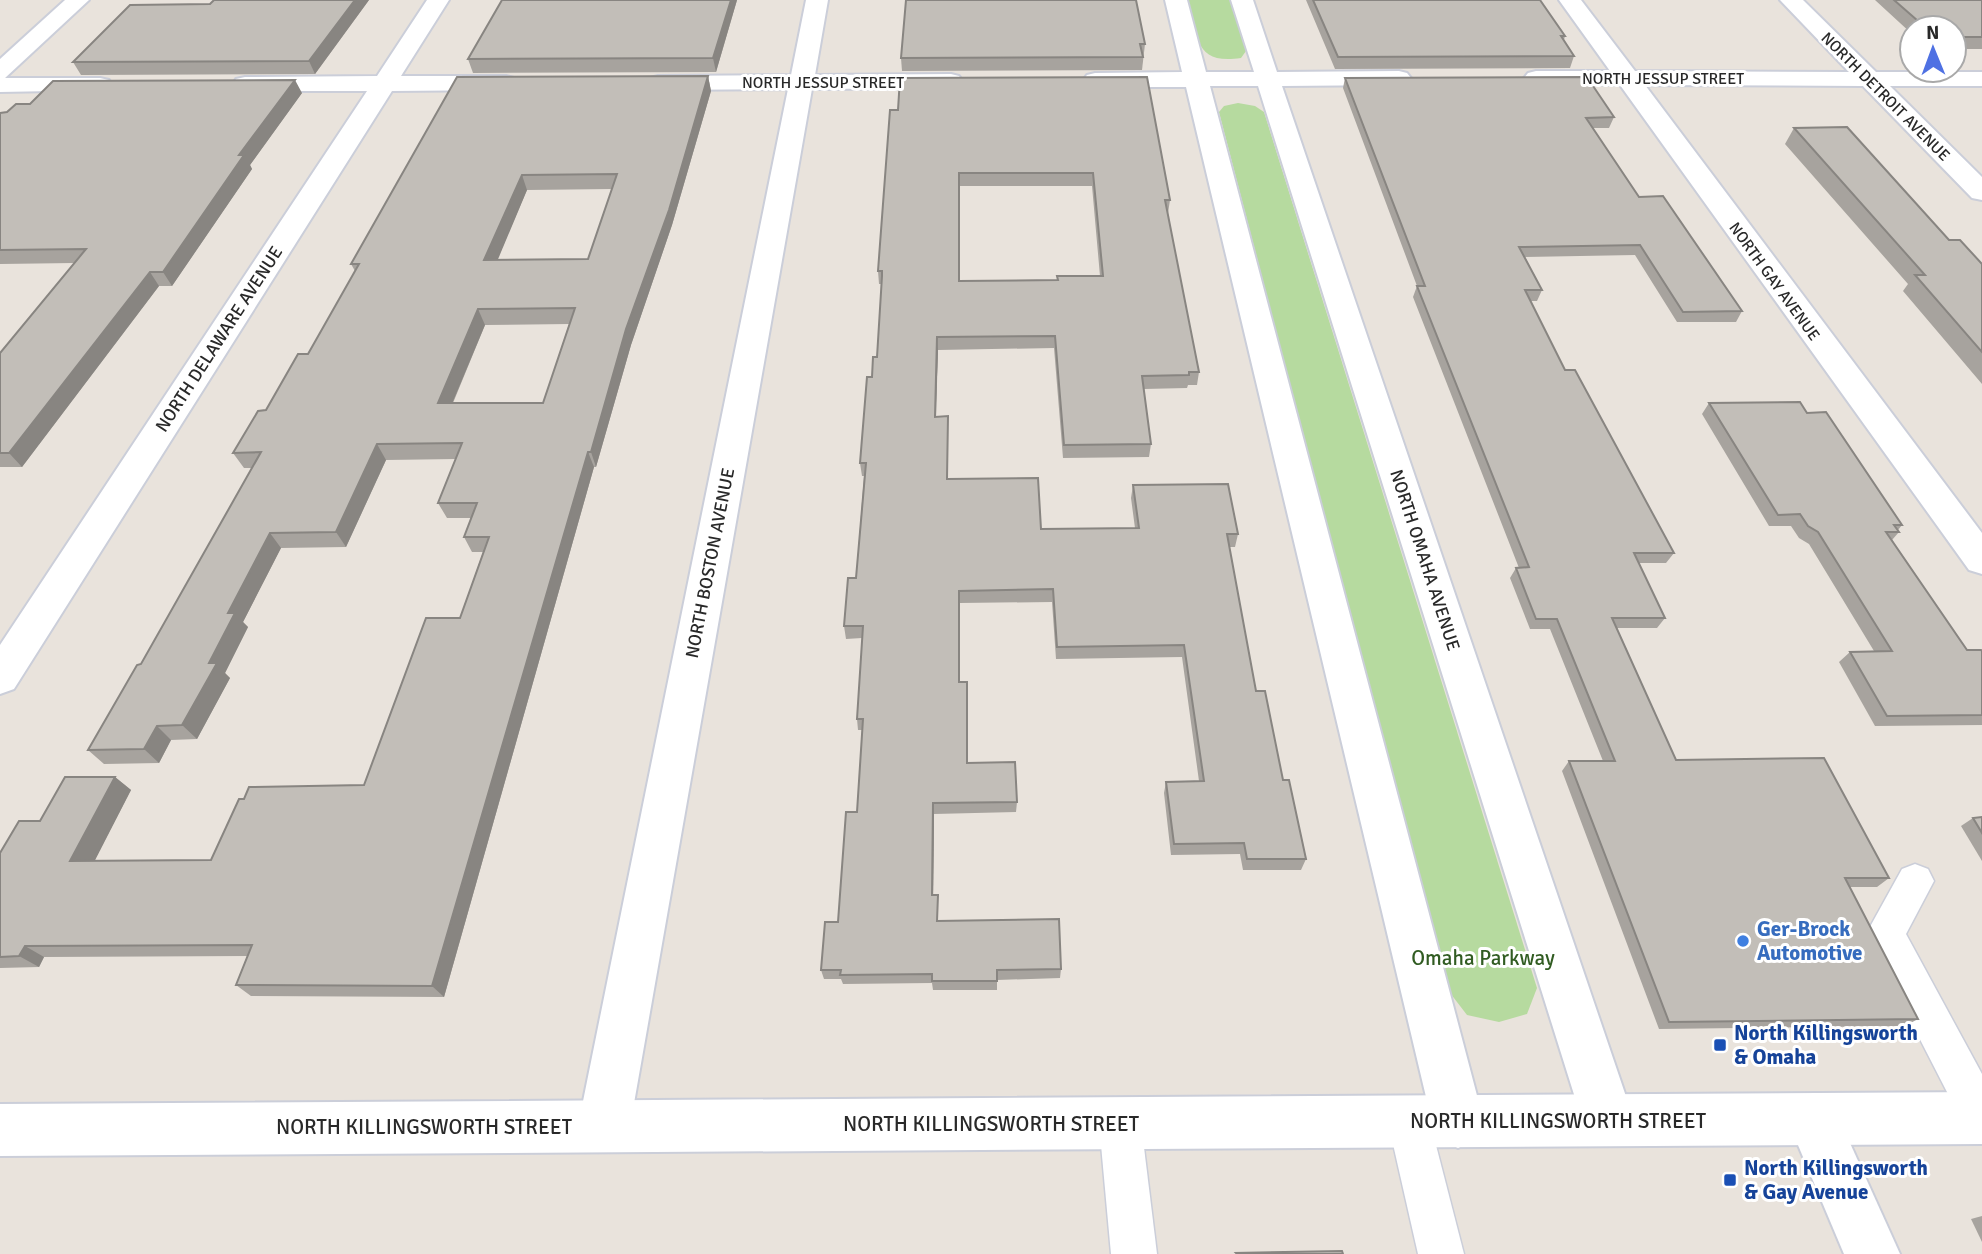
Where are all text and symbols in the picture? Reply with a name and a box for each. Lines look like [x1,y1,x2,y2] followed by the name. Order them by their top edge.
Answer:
[1898,14,1968,84] north arrow
[1818,28,1954,164] street label: NORTH DETROIT AVENUE
[1582,69,1744,89] street label: NORTH JESSUP STREET
[742,73,904,93] street label: NORTH JESSUP STREET
[1724,218,1824,345] street label: NORTH GAY AVENUE
[151,242,287,436] street label: NORTH DELAWARE AVENUE
[681,466,739,660] street label: NORTH BOSTON AVENUE
[1385,467,1465,653] street label: NORTH OMAHA AVENUE
[1757,916,1863,966] place label: Ger-Brock Automotive
[1735,933,1751,949] marker: Ger-Brock Automotive
[1411,945,1555,971] park label: Omaha Parkway
[1734,1020,1918,1070] place label: North Killingsworth & Omaha
[1712,1037,1728,1053] marker: North Killingsworth & Omaha
[1410,1108,1707,1134] street label: NORTH KILLINGSWORTH STREET
[843,1111,1140,1137] street label: NORTH KILLINGSWORTH STREET
[276,1114,573,1140] street label: NORTH KILLINGSWORTH STREET
[1744,1155,1928,1205] place label: North Killingsworth & Gay Avenue
[1722,1172,1738,1188] marker: North Killingsworth & Gay Avenue

